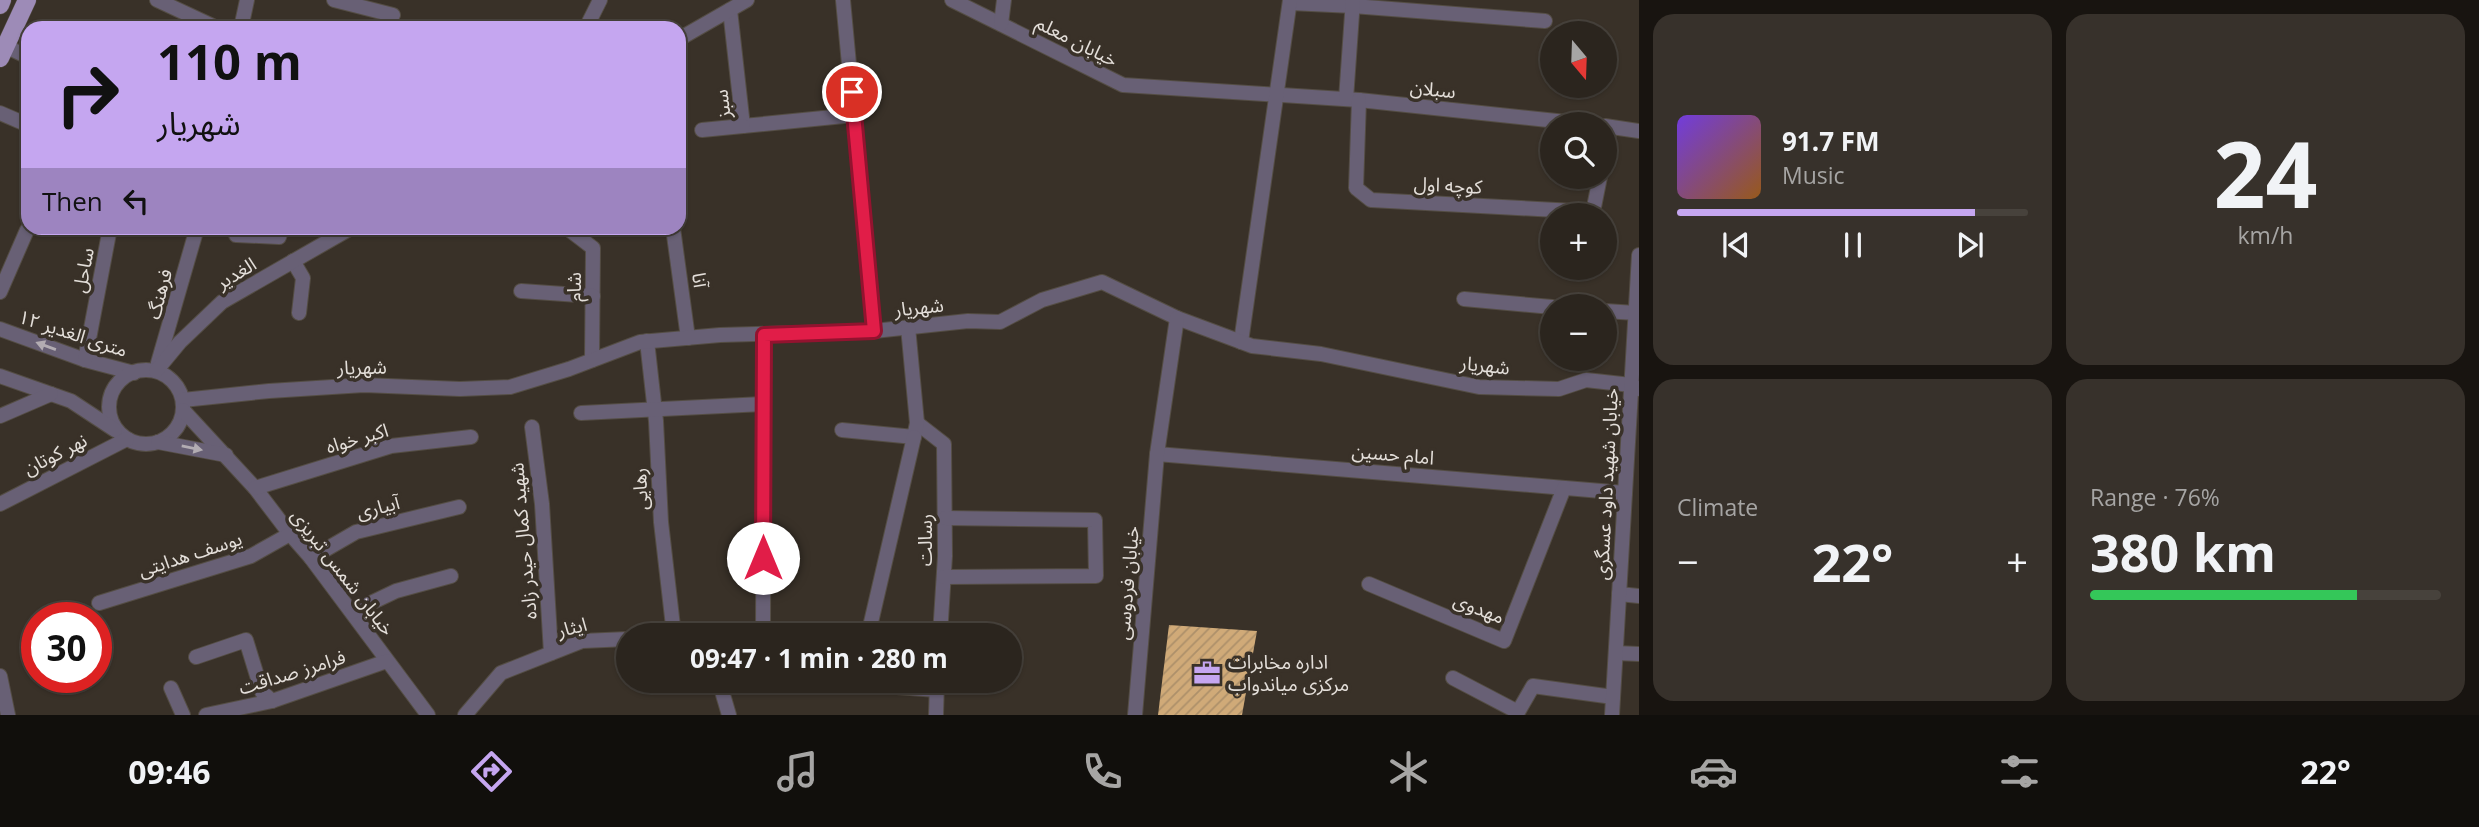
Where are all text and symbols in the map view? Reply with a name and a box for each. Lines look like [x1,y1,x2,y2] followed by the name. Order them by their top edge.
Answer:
[1031,9,1122,74] street label: خیابان معلم
[1540,21,1617,98] north arrow
[1540,21,1617,371] map controls
[157,28,302,94] text: 110 m
[42,49,133,140] icon: right
[822,62,882,122] pin
[833,73,871,111] icon: arrive
[1409,74,1457,104] street label: سبلان
[707,88,737,121] street label: سبز
[157,101,241,144] text: شهریار
[2213,111,2318,235] text: 24
[1540,112,1617,189] button: search
[1782,123,1880,159] text: 91.7 FM
[1782,159,1845,191] text: Music
[1413,170,1484,200] street label: کوچه اول
[117,182,155,220] icon: left
[42,183,103,219] text: Then
[1540,203,1617,280] button: +
[2238,219,2293,251] text: km/h
[1717,226,1755,264] icon: previous
[1834,226,1872,264] icon: pause
[1951,226,1989,264] icon: next
[66,245,100,295] street label: ساحل
[210,251,261,296] street label: الغدیر
[140,266,178,322] street label: فرهنگ
[686,271,714,291] street label: آنا
[561,272,589,302] street label: شام
[892,291,945,323] street label: شهریار
[1540,294,1617,371] button: −
[15,303,131,363] street label: ۱۲ متری الغدیر
[35,340,56,351] one-way arrow
[1458,349,1511,381] street label: شهریار
[336,354,387,380] street label: شهریار
[1588,387,1624,581] street label: خیابان شهید داود عسگری
[323,417,391,459] street label: اکبر خواه
[19,427,91,481] street label: نهر کوتان
[1351,437,1435,473] street label: امام حسین
[181,443,203,454] one-way arrow
[503,462,543,620] street label: شهید کمال حیدر زاده
[626,467,654,511] street label: رهایی
[2090,481,2220,513] text: Range · 76%
[354,489,404,525] street label: آبیاری
[1677,491,1758,523] text: Climate
[285,503,401,641] street label: خیابان شمس تبریزی
[912,514,938,566] street label: رسالت
[2090,516,2276,587] text: 380 km
[726,521,800,595] position arrow
[135,525,245,583] street label: یوسف هدایتی
[1109,525,1145,641] street label: خیابان فردوسی
[1812,526,1893,597] text: 22°
[1677,535,1699,587] text: −
[2006,535,2028,587] text: +
[1450,586,1508,630] street label: مهدوی
[21,602,112,693] speed limit sign: 30
[553,611,590,643] street label: ایثار
[690,640,948,676] text: 09:47 · 1 min · 280 m
[235,643,349,701] street label: فرامرز صداقت
[1228,649,1349,697] place label: اداره مخابرات مرکزی میاندواب
[1192,658,1222,688] office icon: اداره مخابرات مرکزی میاندواب
[467,747,516,796] icon: directions
[773,747,822,796] icon: music
[1078,747,1127,796] icon: phone
[1384,747,1433,796] icon: climate
[1689,747,1738,796] icon: car
[1995,747,2044,796] icon: filters
[128,750,211,793] text: 09:46
[2300,750,2351,793] text: 22°

